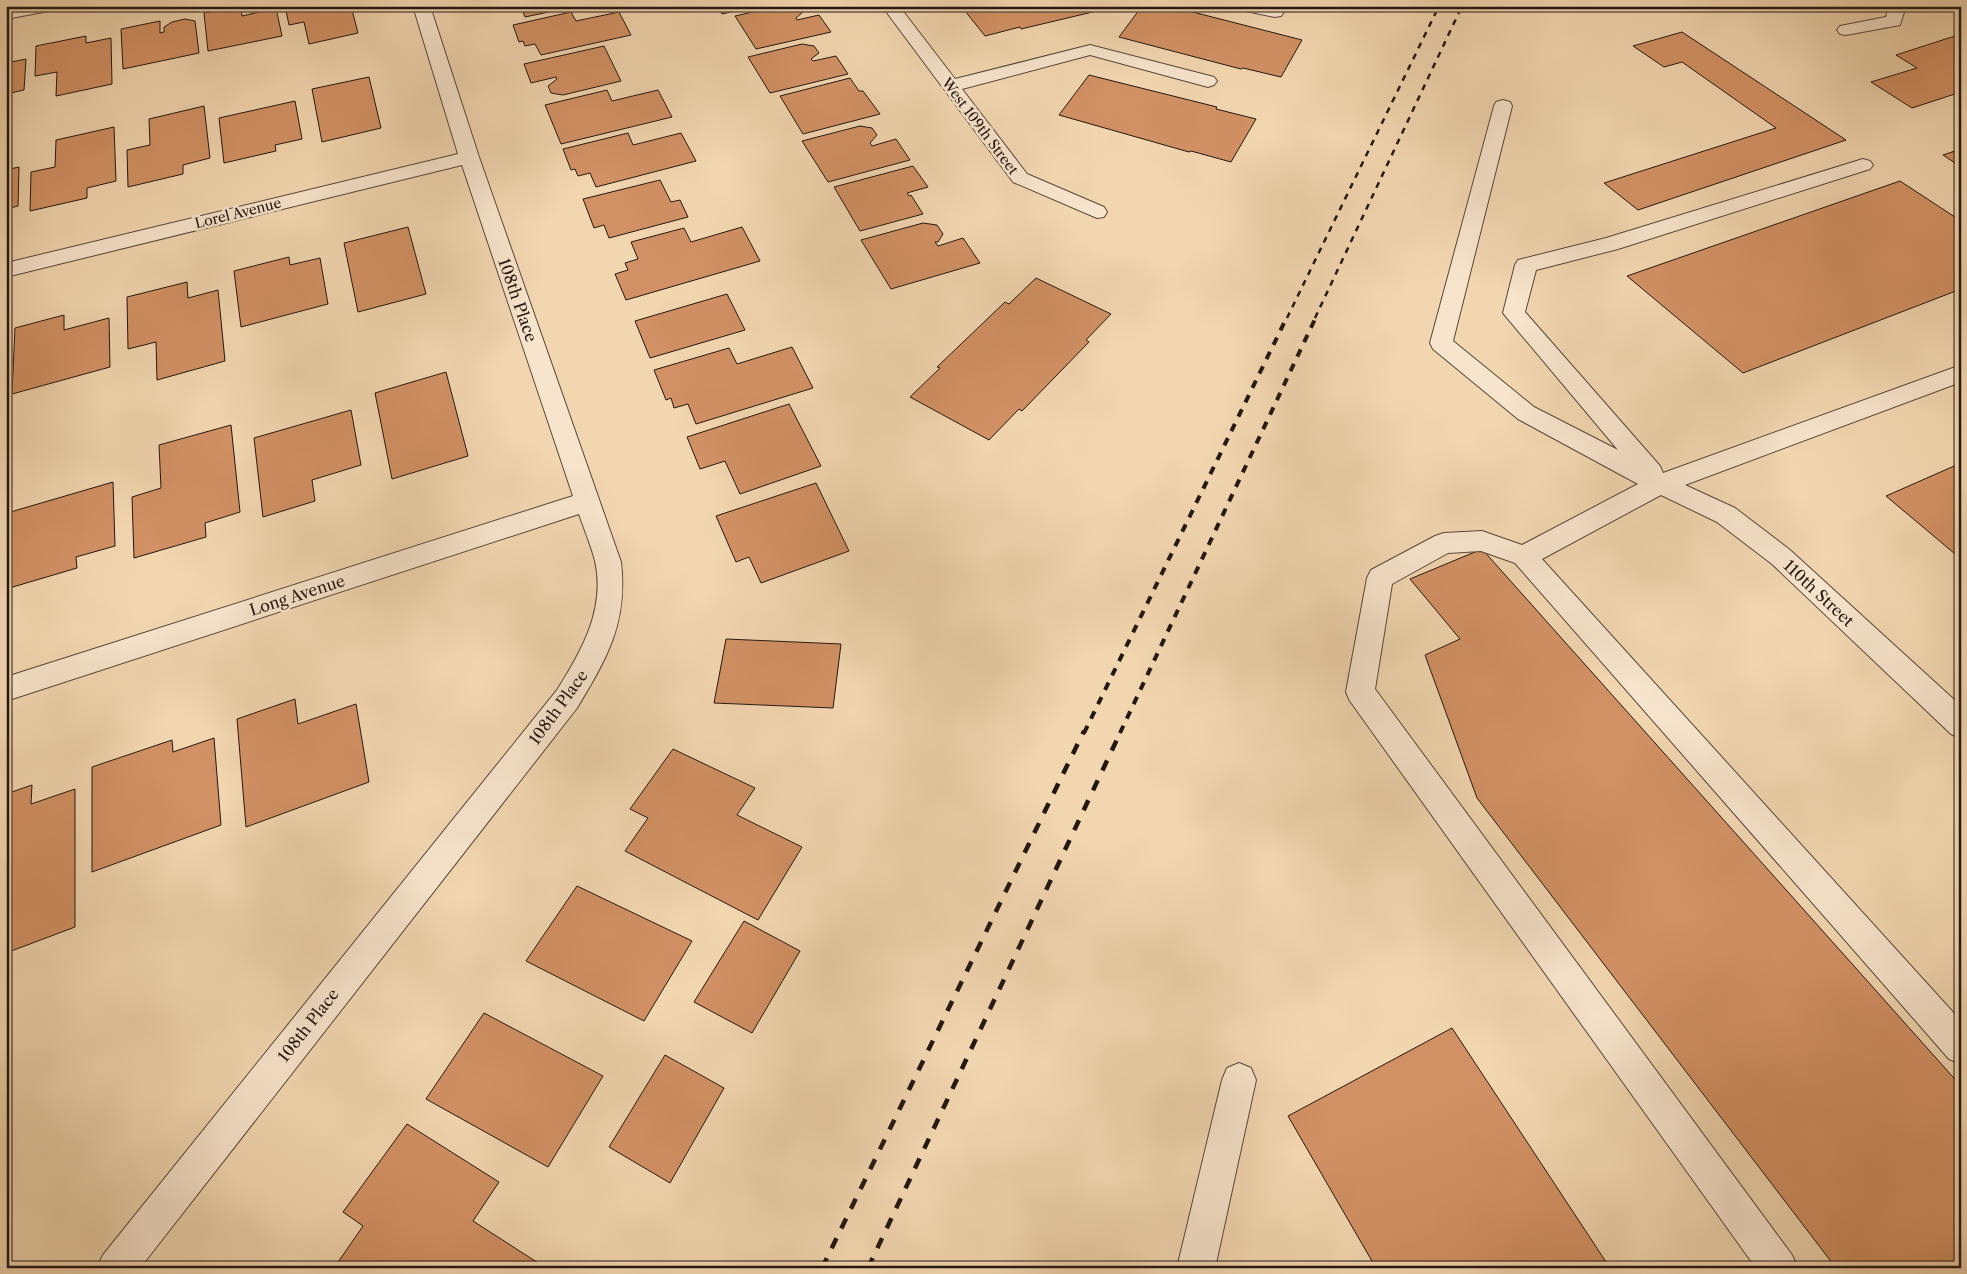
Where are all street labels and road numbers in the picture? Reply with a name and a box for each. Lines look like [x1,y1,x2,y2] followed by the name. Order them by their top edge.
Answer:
[937,73,1022,178] street label: West 109th Street
[193,194,283,232] street label: Lorel Avenue
[494,255,542,345] street label: 108th Place
[1780,555,1859,631] street label: 110th Street
[247,570,347,620] street label: Long Avenue
[524,666,592,748] street label: 108th Place
[273,984,343,1066] street label: 108th Place

